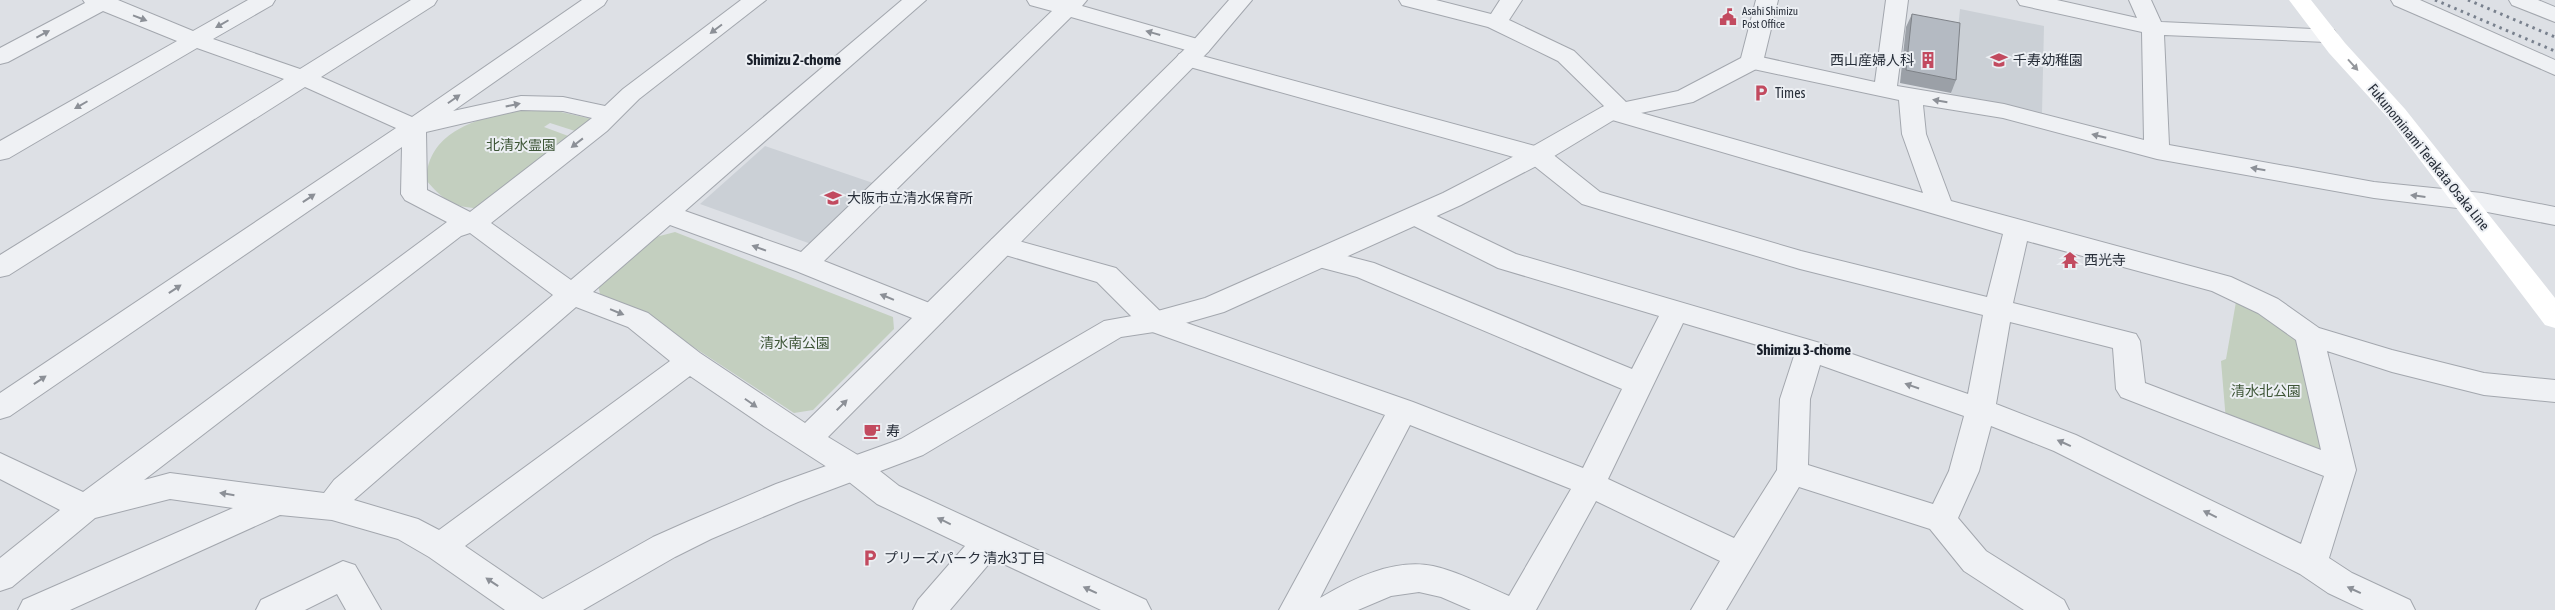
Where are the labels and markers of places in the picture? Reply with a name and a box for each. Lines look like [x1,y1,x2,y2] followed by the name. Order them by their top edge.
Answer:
[1742,5,1798,30] place label: Asahi Shimizu Post Office
[1718,7,1738,27] public building icon: Asahi Shimizu Post Office
[1918,50,1938,70] building icon: 西山産婦人科
[1989,50,2009,70] school or university icon: 千寿幼稚園
[1830,52,1914,68] place label: 西山産婦人科
[2013,52,2083,68] place label: 千寿幼稚園
[1751,83,1771,103] parking icon: Times
[1775,85,1806,101] place label: Times
[823,188,843,208] school or university icon: 大阪市立清水保育所
[847,190,973,206] place label: 大阪市立清水保育所
[2060,250,2080,270] temple icon: 西光寺
[2084,252,2126,268] place label: 西光寺
[862,421,882,441] cafe icon: 寿
[886,423,900,439] place label: 寿
[860,548,880,568] parking icon: プリーズパーク 清水3丁目
[884,550,1046,566] place label: プリーズパーク 清水3丁目

